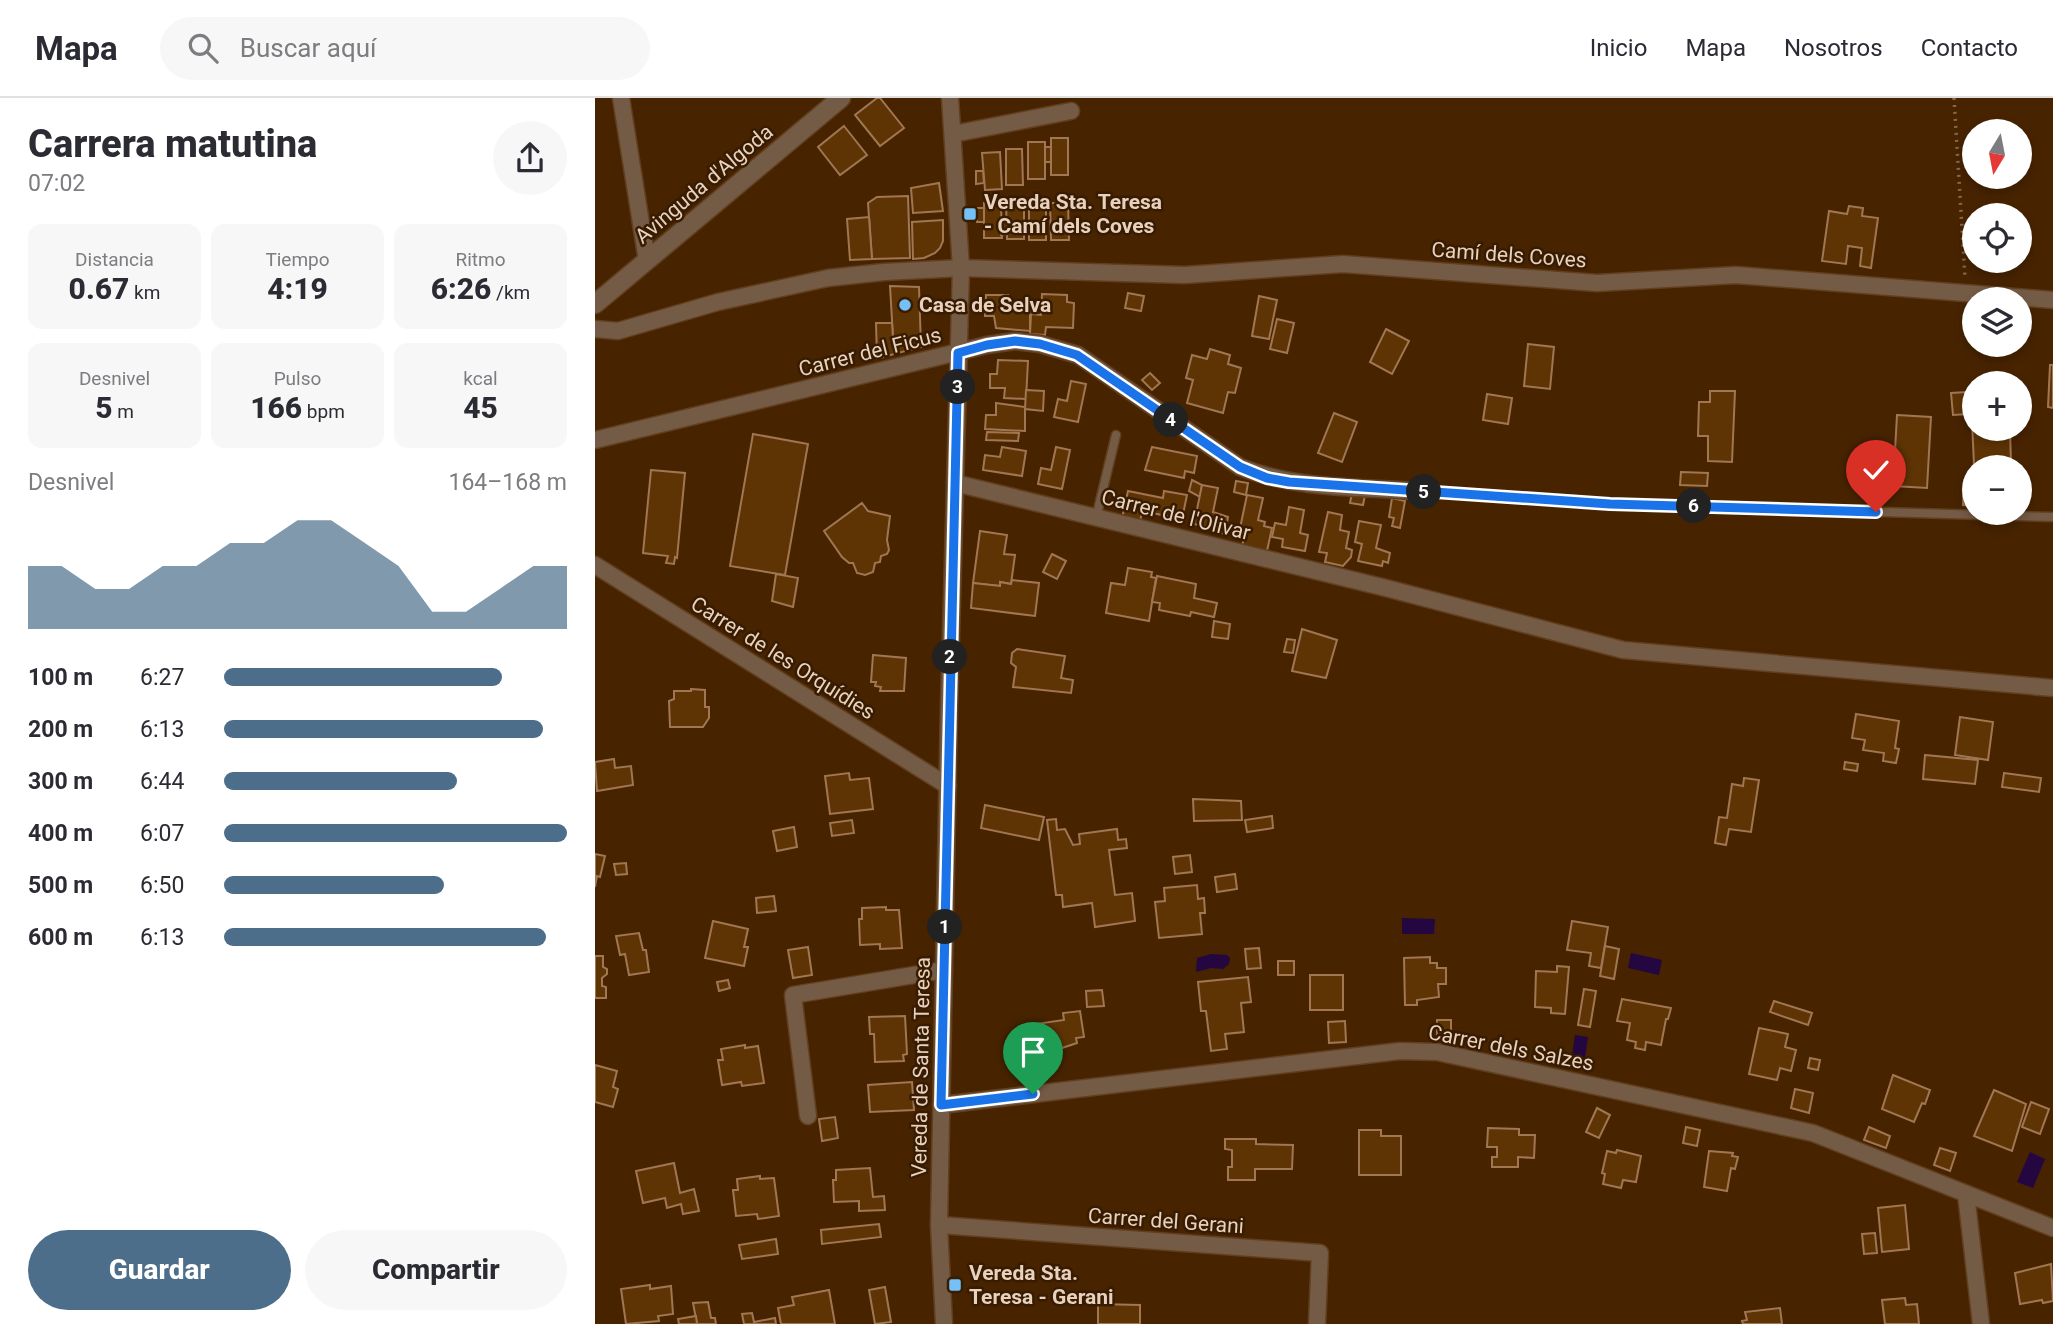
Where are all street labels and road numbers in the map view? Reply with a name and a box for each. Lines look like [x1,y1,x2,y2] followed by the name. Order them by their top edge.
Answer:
[630,120,778,248] street label: Avinguda d'Algoda
[1431,238,1587,272] street label: Camí dels Coves
[796,323,944,381] street label: Carrer del Ficus
[1099,485,1253,545] street label: Carrer de l'Olivar
[687,592,879,724] street label: Carrer de les Orquídies
[907,957,935,1177] street label: Vereda de Santa Teresa
[1426,1020,1596,1076] street label: Carrer dels Salzes
[1087,1204,1245,1238] street label: Carrer del Gerani

